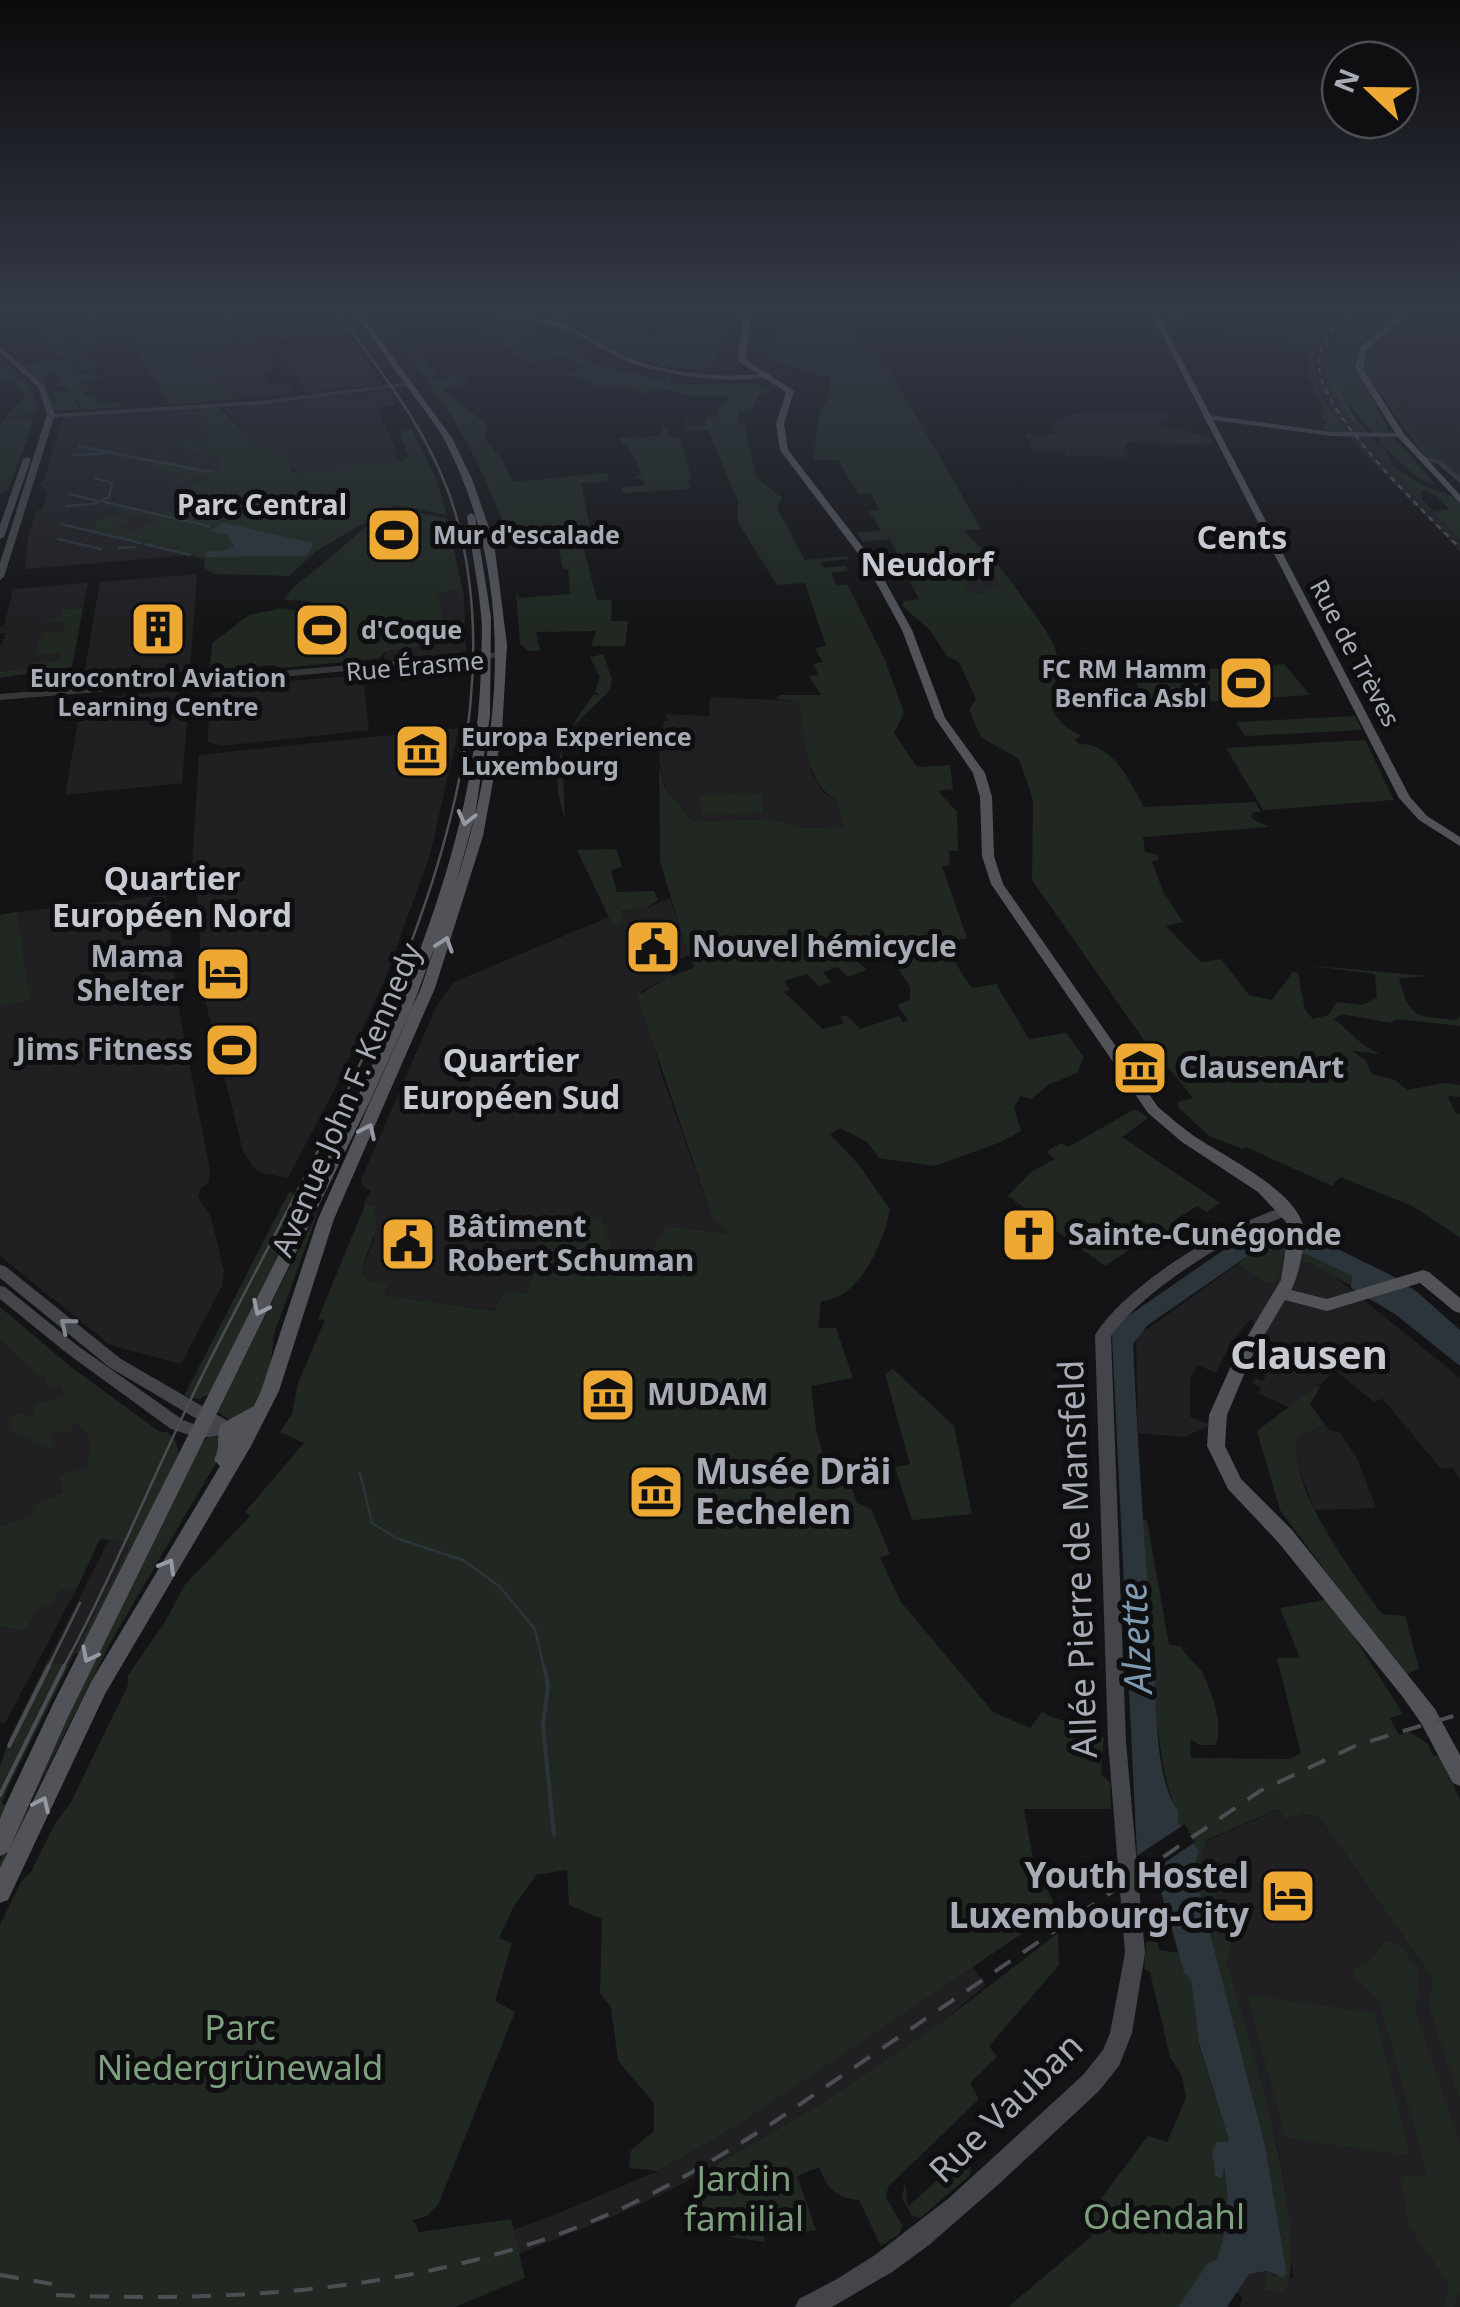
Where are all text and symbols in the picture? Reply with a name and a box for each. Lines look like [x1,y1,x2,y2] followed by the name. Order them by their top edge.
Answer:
[1320,40,1420,140] north arrow
[1324,63,1368,98] text: N
[177,485,347,523] district label: Parc Central
[364,505,424,565] sports icon: Mur d'escalade
[1197,515,1287,558] district label: Cents
[433,517,620,551] place label: Mur d'escalade
[861,542,995,585] district label: Neudorf
[1303,573,1409,732] street label: Rue de Trèves
[128,599,188,659] building icon: Eurocontrol Aviation Learning Centre
[292,600,352,660] sports icon: d'Coque
[361,612,462,646] place label: d'Coque
[344,642,486,688] street label: Rue Érasme
[1041,651,1207,714] place label: FC RM Hamm Benfica Asbl
[1216,653,1276,713] sports icon: FC RM Hamm Benfica Asbl
[30,660,286,723] place label: Eurocontrol Aviation Learning Centre
[461,719,692,782] place label: Europa Experience Luxembourg
[392,721,452,781] museum icon: Europa Experience Luxembourg
[457,809,478,826] one-way arrow
[52,856,292,936] district label: Quartier Européen Nord
[623,917,683,977] public building icon: Nouvel hémicycle
[692,925,957,966] place label: Nouvel hémicycle
[77,935,185,1010] place label: Mama Shelter
[261,936,431,1263] street label: Avenue John F. Kennedy
[433,936,453,953] one-way arrow
[193,944,253,1004] hotel icon: Mama Shelter
[202,1020,262,1080] sports icon: Jims Fitness
[13,1028,193,1069] place label: Jims Fitness
[402,1038,620,1118] district label: Quartier Européen Sud
[1110,1038,1170,1098] museum icon: ClausenArt
[1179,1046,1344,1087] place label: ClausenArt
[355,1123,375,1141] one-way arrow
[447,1205,694,1280] place label: Bâtiment Robert Schuman
[999,1205,1059,1265] church icon: Sainte-Cunégonde
[1068,1213,1342,1254] place label: Sainte-Cunégonde
[378,1214,438,1274] public building icon: Bâtiment Robert Schuman
[253,1298,273,1316] one-way arrow
[60,1319,78,1337] one-way arrow
[1230,1326,1388,1381] district label: Clausen
[1046,1359,1107,1759] street label: Allée Pierre de Mansfeld
[578,1365,638,1425] museum icon: MUDAM
[647,1373,768,1414] place label: MUDAM
[695,1447,891,1534] place label: Musée Dräi Eechelen
[626,1462,686,1522] museum icon: Musée Dräi Eechelen
[156,1559,175,1577] one-way arrow
[1105,1581,1163,1698] water label: Alzette
[82,1644,101,1662] one-way arrow
[29,1796,49,1814] one-way arrow
[949,1851,1249,1938] place label: Youth Hostel Luxembourg-City
[1258,1866,1318,1926] hotel icon: Youth Hostel Luxembourg-City
[97,2003,383,2090] park label: Parc Niedergrünewald
[918,2022,1092,2192] street label: Rue Vauban
[684,2154,804,2241] park label: Jardin familial
[1083,2192,1245,2239] park label: Odendahl

